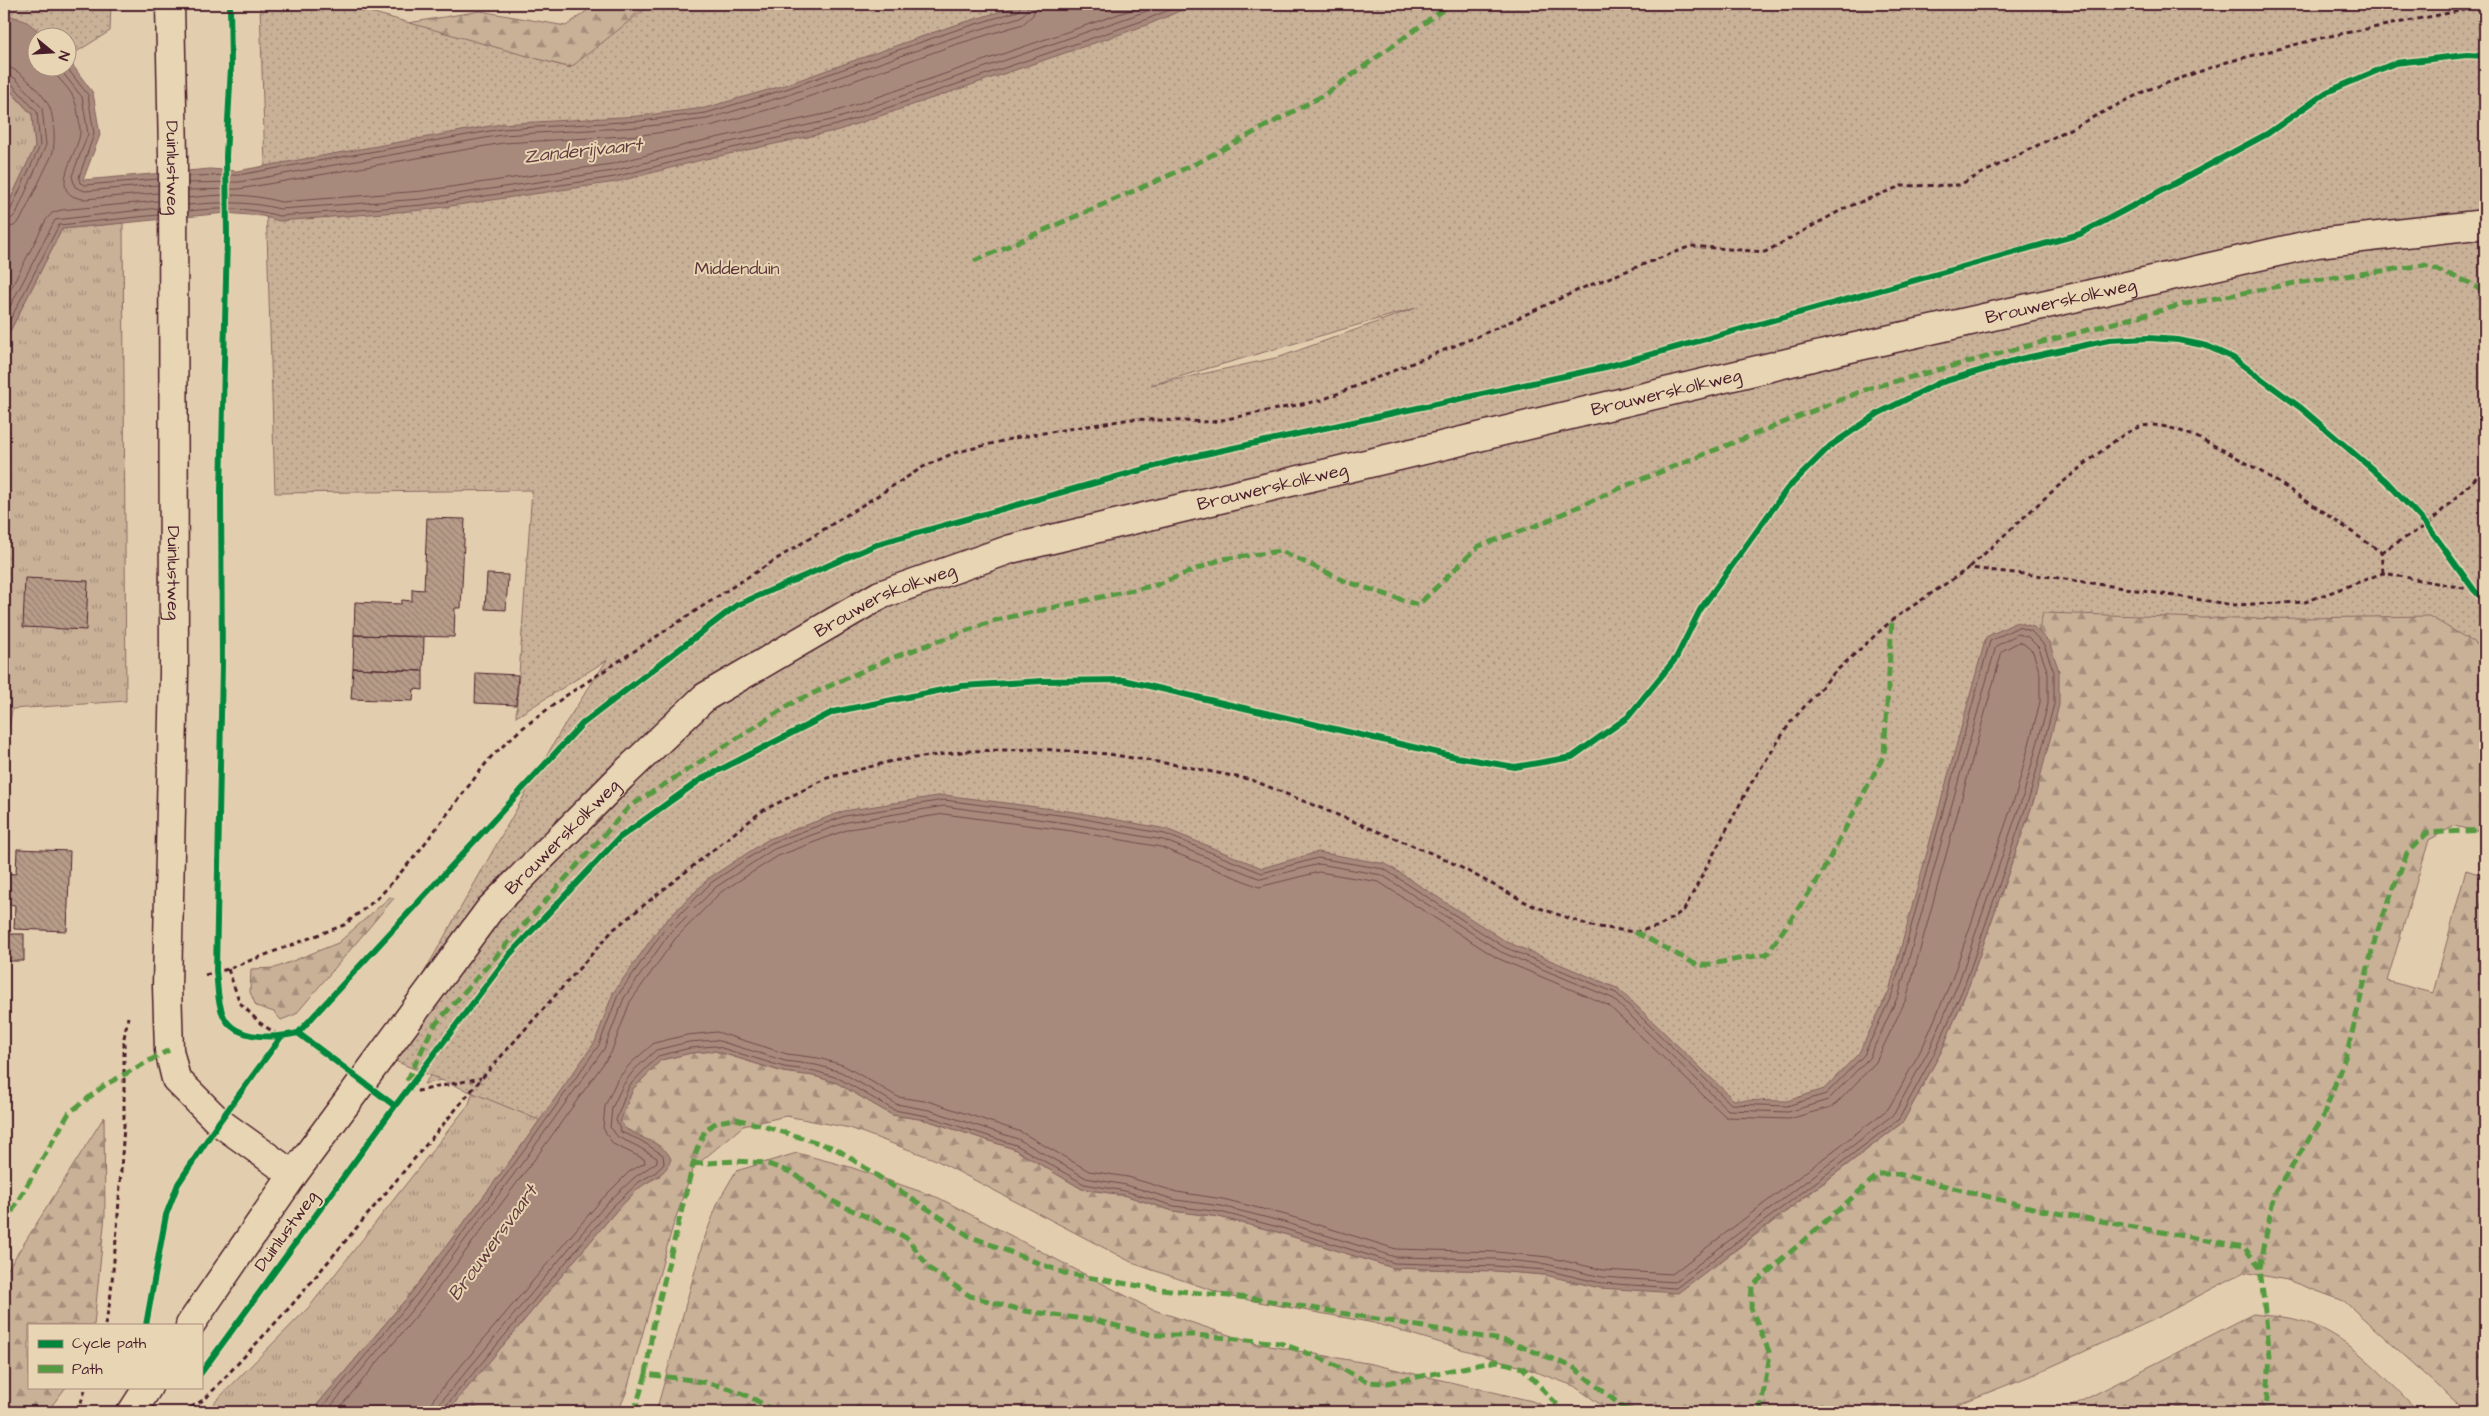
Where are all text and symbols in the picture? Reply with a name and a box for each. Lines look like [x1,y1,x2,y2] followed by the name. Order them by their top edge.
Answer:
[28,28,78,78] north arrow
[52,48,74,63] text: N
[160,121,186,215] street label: Duinlustweg
[523,131,645,171] water label: Zanderijvaart
[695,256,779,281] park label: Middenduin
[1983,272,2139,330] street label: Brouwerskolkweg
[1588,362,1744,422] street label: Brouwerskolkweg
[1194,456,1350,516] street label: Brouwerskolkweg
[160,526,186,620] street label: Duinlustweg
[809,557,959,643] street label: Brouwerskolkweg
[499,773,626,900] street label: Brouwerskolkweg
[442,1178,546,1306] water label: Brouwersvaart
[248,1185,325,1277] street label: Duinlustweg
[28,1324,202,1388] legend
[72,1333,147,1355] text: Cycle path
[72,1359,103,1380] text: Path

